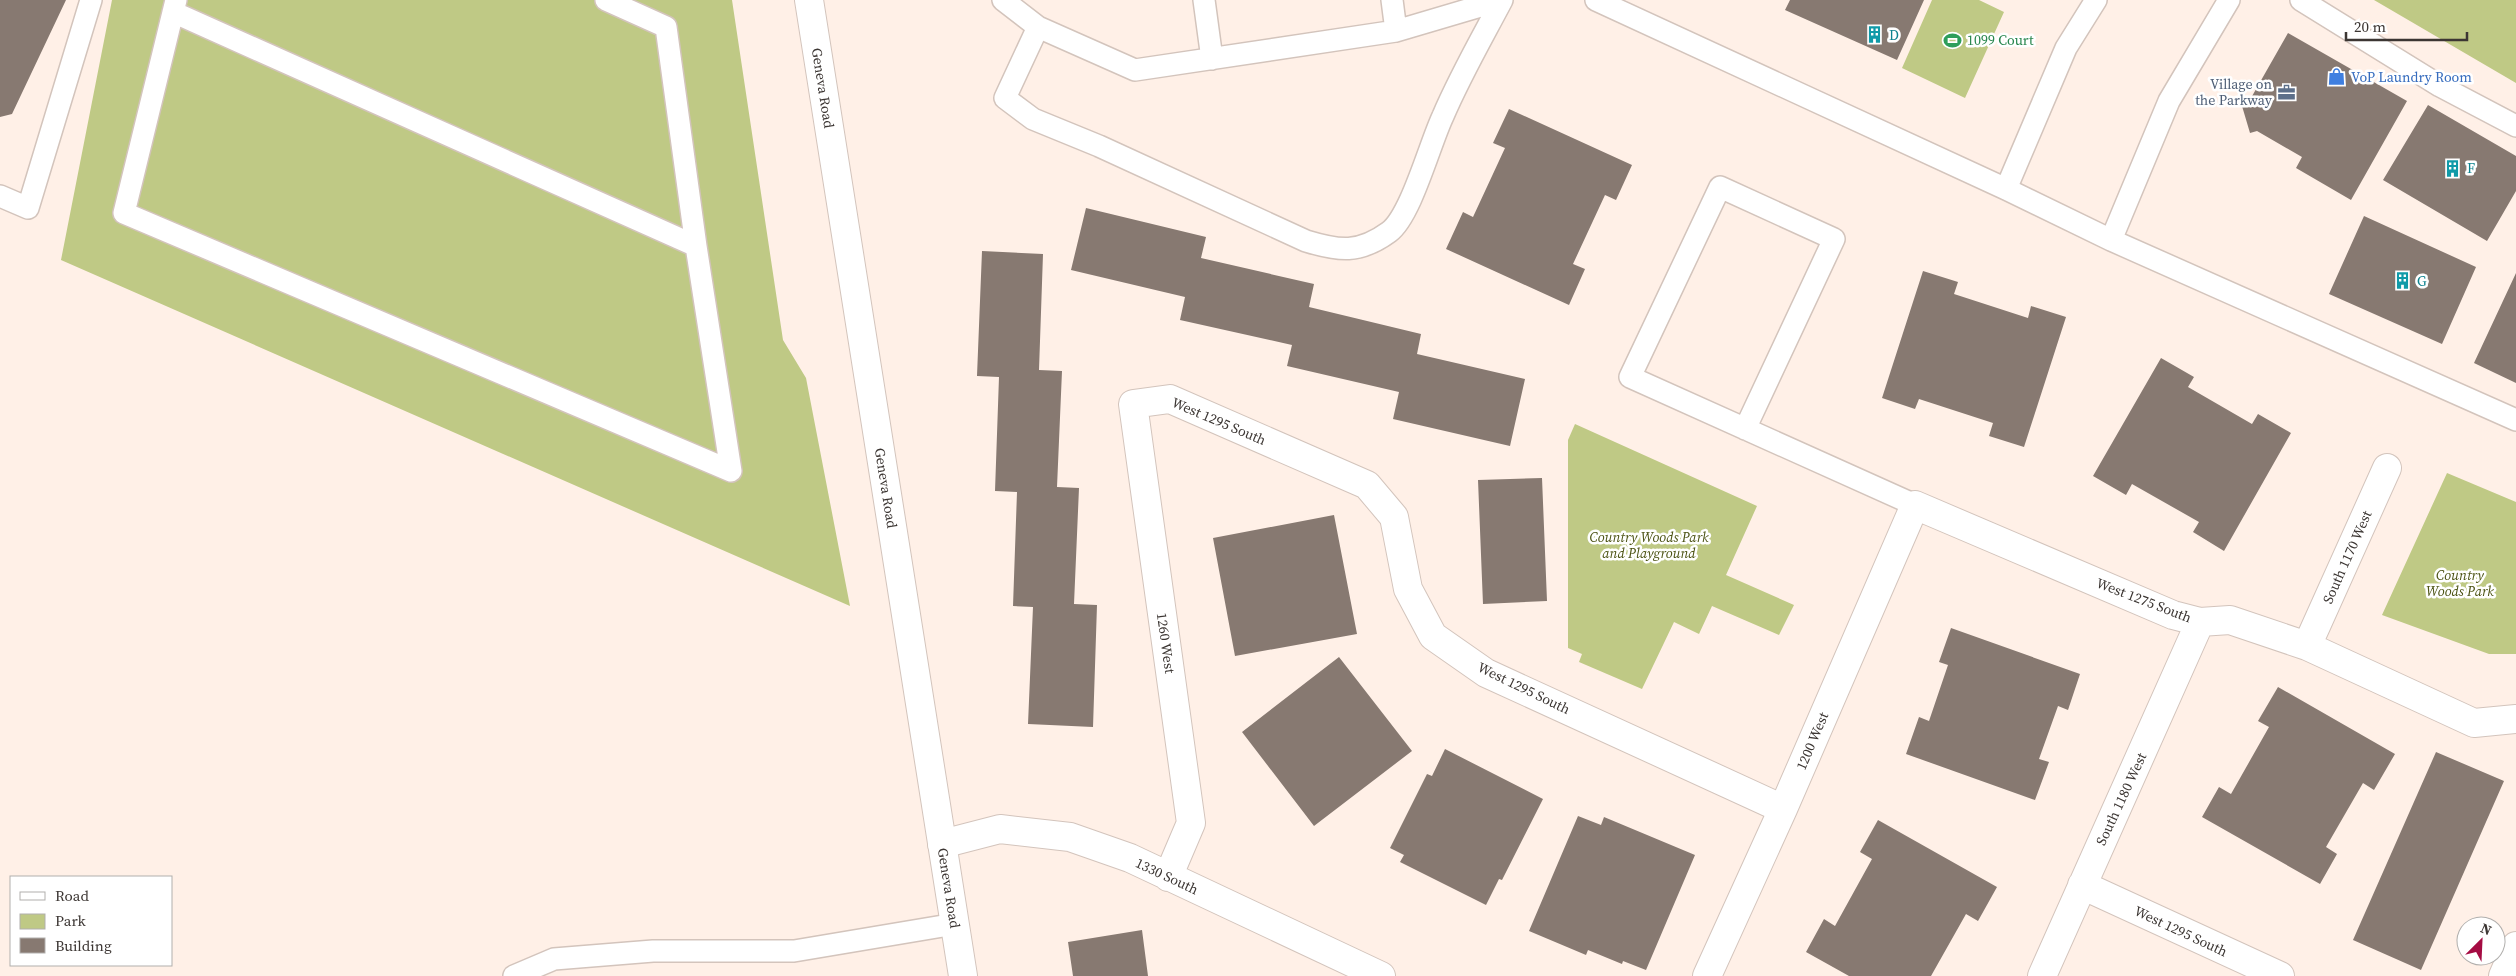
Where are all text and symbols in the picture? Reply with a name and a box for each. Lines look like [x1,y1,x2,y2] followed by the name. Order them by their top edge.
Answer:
[2346,10,2467,42] scale bar
[2354,16,2386,37] text: 20 m
[1865,25,1885,45] building icon: D
[1889,25,1899,45] place label: D
[1943,30,1963,50] sports icon: 1099 Court
[1967,30,2034,50] place label: 1099 Court
[807,46,839,130] street label: Geneva Road
[2327,67,2347,87] shop icon: VoP Laundry Room
[2351,67,2472,87] place label: VoP Laundry Room
[2195,74,2273,110] place label: Village on the Parkway
[2276,82,2296,102] office icon: Village on the Parkway
[2443,158,2463,178] building icon: F
[2467,158,2475,178] place label: F
[2393,271,2413,291] building icon: G
[2417,271,2427,291] place label: G
[1169,392,1269,450] street label: West 1295 South
[870,446,902,530] street label: Geneva Road
[2317,507,2377,607] street label: South 1170 West
[1589,527,1709,563] park label: Country Woods Park and Playground
[2426,565,2494,601] park label: Country Woods Park
[2093,573,2195,627] street label: West 1275 South
[1152,611,1180,675] street label: 1260 West
[1474,657,1574,719] street label: West 1295 South
[1791,709,1833,773] street label: 1200 West
[2091,749,2151,849] street label: South 1180 West
[933,846,965,930] street label: Geneva Road
[1132,853,1202,899] street label: 1330 South
[10,876,172,966] legend
[55,885,89,906] text: Road
[2131,901,2231,961] street label: West 1295 South
[55,910,87,931] text: Park
[2456,916,2506,966] north arrow
[2478,918,2495,940] text: N
[55,935,112,956] text: Building

